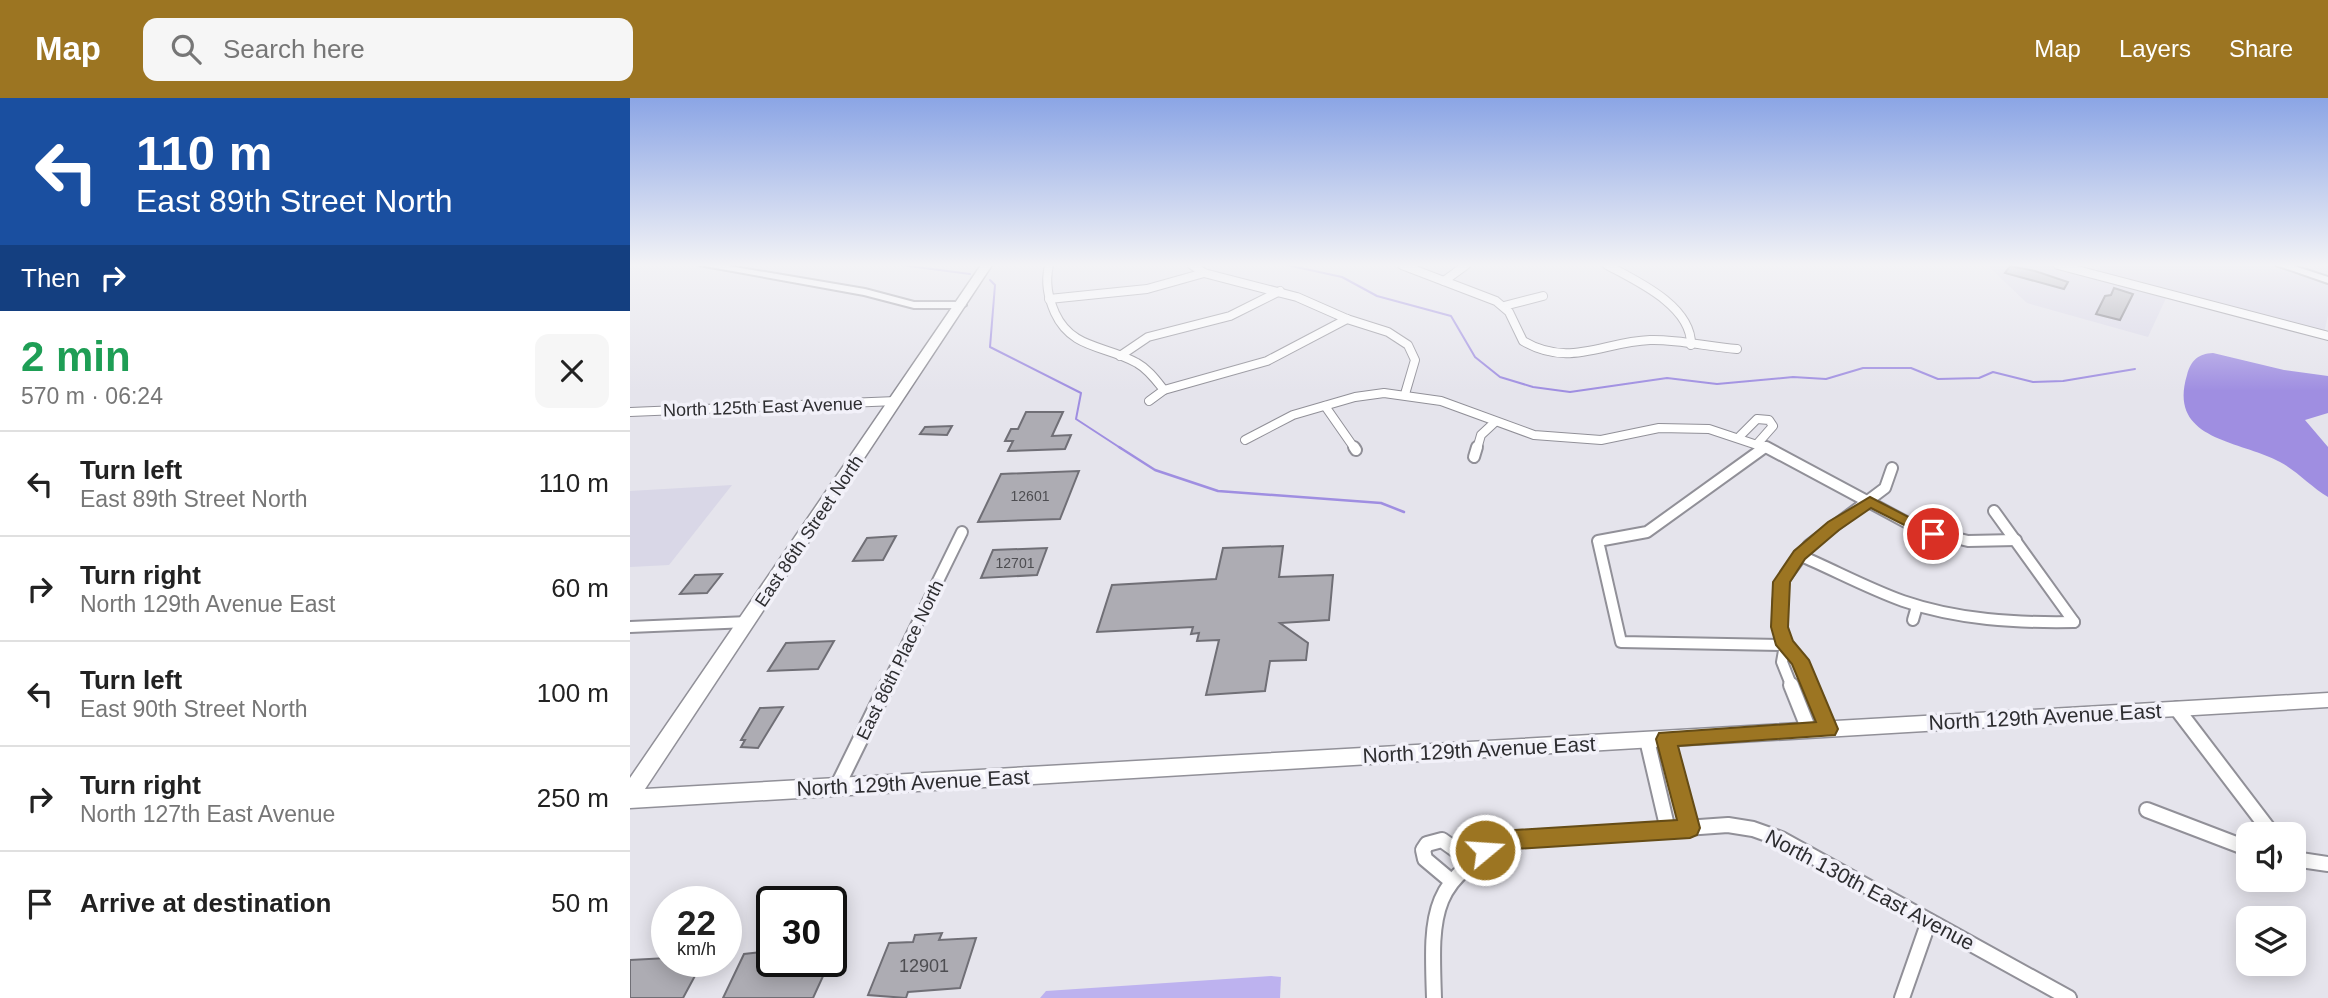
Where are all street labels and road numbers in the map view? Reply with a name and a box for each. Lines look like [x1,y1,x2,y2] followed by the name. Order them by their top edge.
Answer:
[663,394,863,420] street label: North 125th East Avenue
[751,452,867,610] street label: East 86th Street North
[853,577,947,743] street label: East 86th Place North
[1928,699,2162,734] street label: North 129th Avenue East
[1362,732,1596,767] street label: North 129th Avenue East
[796,765,1030,800] street label: North 129th Avenue East
[1762,825,1979,954] street label: North 130th East Avenue

